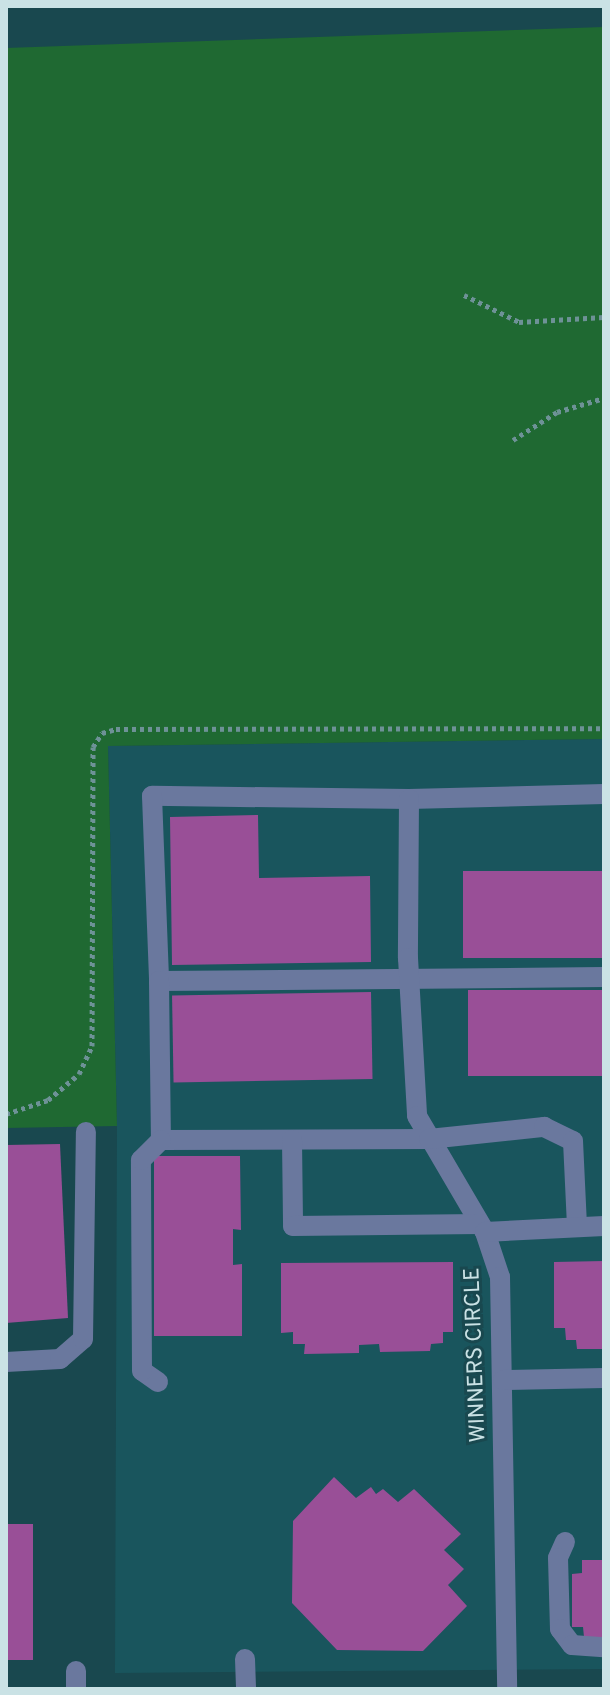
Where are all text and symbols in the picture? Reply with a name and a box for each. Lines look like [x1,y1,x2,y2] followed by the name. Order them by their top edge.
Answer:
[460,1267,492,1443] street label: WINNERS CIRCLE

